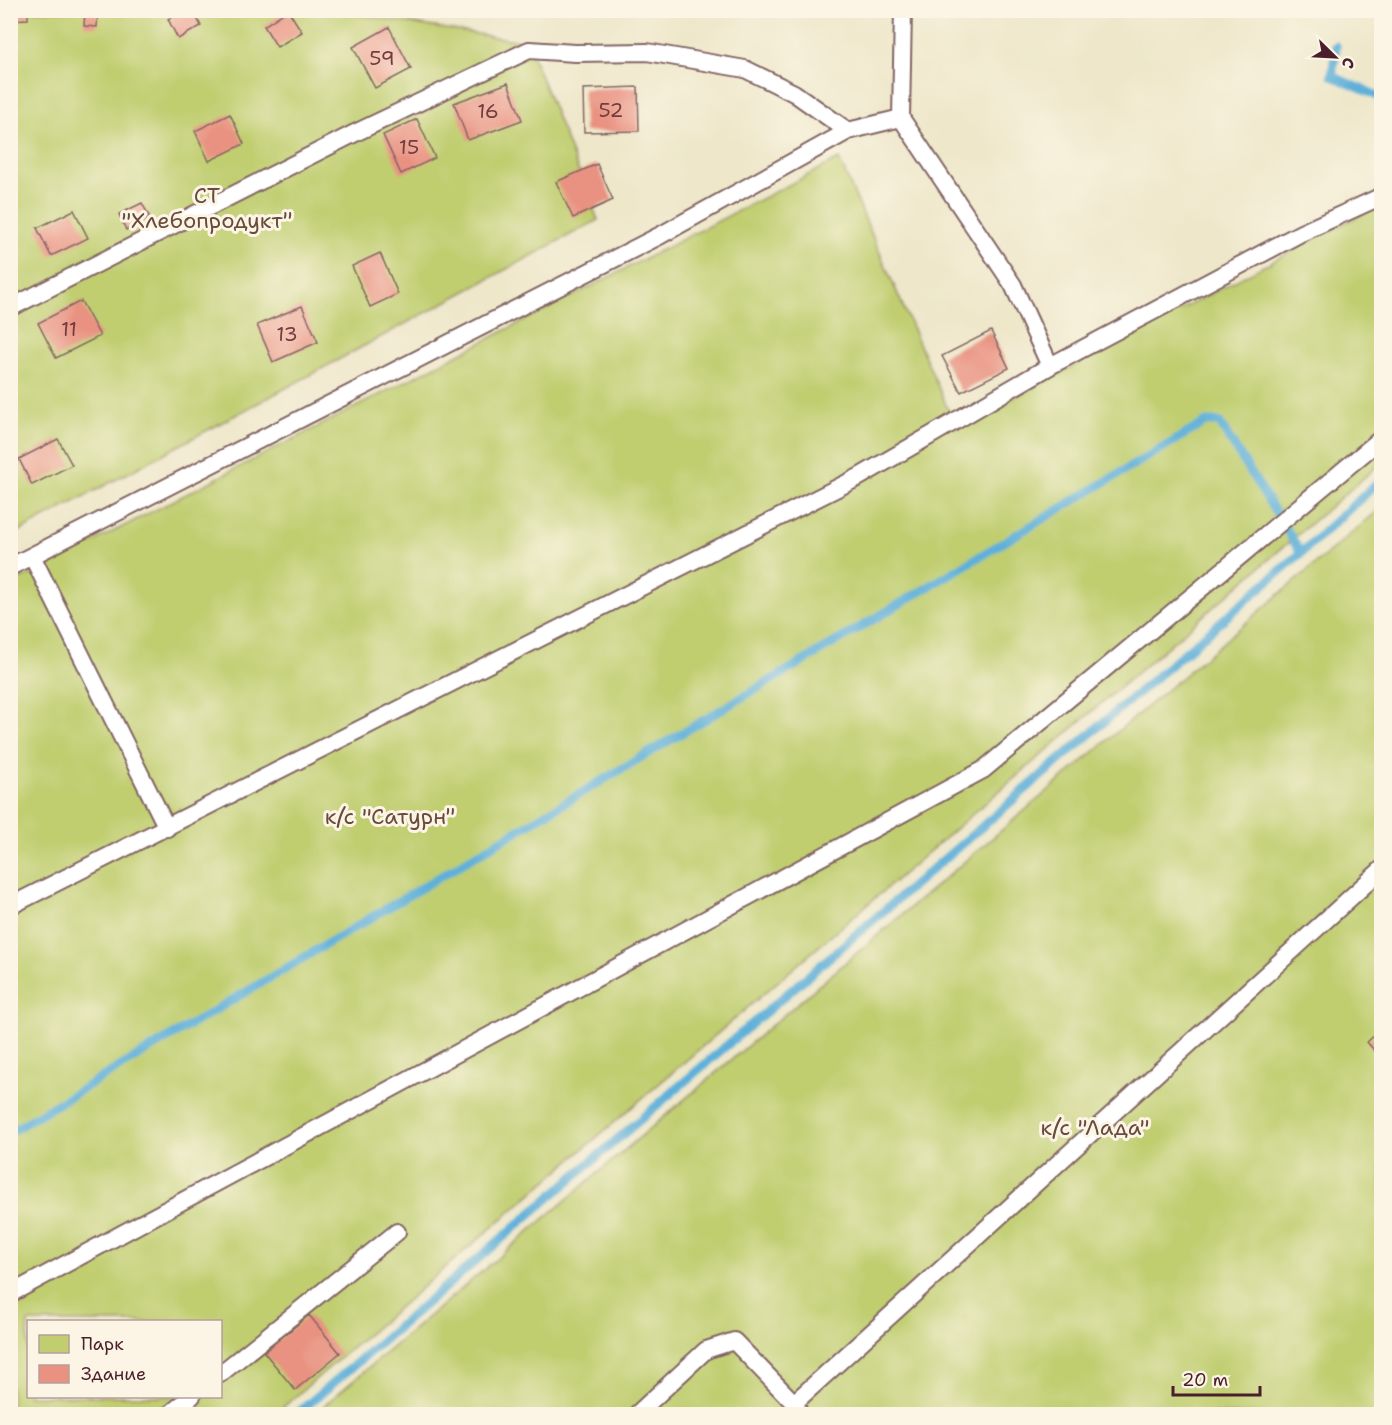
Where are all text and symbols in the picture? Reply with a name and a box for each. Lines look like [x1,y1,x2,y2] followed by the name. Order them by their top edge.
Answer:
[1305,27,1365,87] north arrow
[369,45,395,71] house number: 59
[1337,54,1360,72] text: С
[598,97,624,123] house number: 52
[477,98,499,124] house number: 16
[399,134,419,160] house number: 15
[122,181,292,235] park label: СТ "Хлебопродукт"
[61,316,77,342] house number: 11
[276,321,298,347] house number: 13
[325,802,455,831] park label: к/с "Сатурн"
[1040,1113,1150,1142] park label: к/с "Лада"
[27,1320,222,1398] legend
[81,1332,124,1356] text: Парк
[1173,1359,1260,1397] scale bar
[81,1362,146,1386] text: Здание
[1182,1368,1228,1392] text: 20 m

